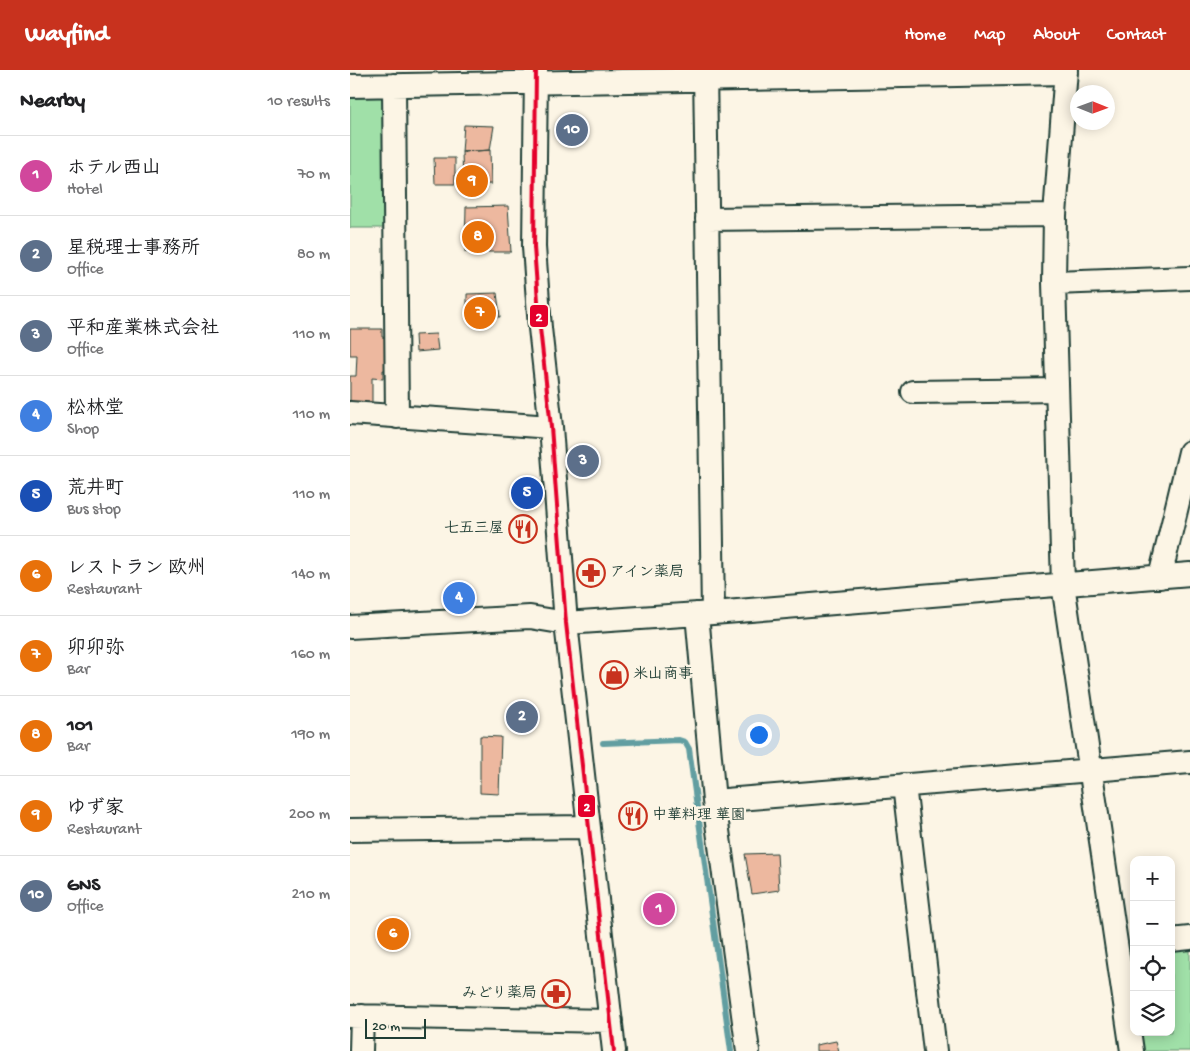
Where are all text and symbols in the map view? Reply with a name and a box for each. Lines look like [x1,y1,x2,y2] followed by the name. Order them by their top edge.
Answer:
[25,21,109,50] text: Wayfind
[904,25,946,46] text: Home
[974,25,1005,46] text: Map
[1033,25,1079,46] text: About
[1107,25,1165,46] text: Contact
[1070,85,1115,130] north arrow
[20,90,85,115] text: Nearby
[267,93,330,112] text: 10 results
[556,111,588,149] pin: 10
[67,158,161,181] text: ホテル西山
[456,162,488,200] pin: 9
[33,166,39,185] text: 1
[297,166,330,185] text: 70 m
[67,181,103,200] text: Hotel
[462,218,494,256] pin: 8
[67,238,200,261] text: 星税理士事務所
[32,246,40,265] text: 2
[297,246,330,265] text: 80 m
[67,261,104,280] text: Office
[464,294,496,332] pin: 7
[529,304,549,328] line badge: 2
[536,310,543,327] text: 2
[67,318,219,341] text: 平和産業株式会社
[32,326,40,345] text: 3
[293,326,330,345] text: 110 m
[67,341,104,360] text: Office
[67,398,124,421] text: 松林堂
[32,406,40,425] text: 4
[293,406,330,425] text: 110 m
[67,421,99,440] text: Shop
[567,442,599,480] pin: 3
[511,474,543,512] pin: 5
[67,478,124,501] text: 荒井町
[32,486,40,505] text: 5
[293,486,330,505] text: 110 m
[67,501,121,520] text: Bus stop
[508,514,538,544] restaurant icon: 七五三屋
[444,520,504,538] place label: 七五三屋
[67,558,206,581] text: レストラン 欧州
[576,558,606,588] pharmacy icon: アイン薬局
[610,563,684,582] place label: アイン薬局
[32,566,40,585] text: 6
[292,566,330,585] text: 140 m
[443,579,475,617] pin: 4
[67,581,141,600] text: Restaurant
[67,638,124,661] text: 卯卯弥
[32,646,40,665] text: 7
[291,646,330,665] text: 160 m
[599,660,629,690] shop icon: 米山商事
[67,661,90,680] text: Bar
[633,665,693,684] place label: 米山商事
[506,698,538,736] pin: 2
[67,715,93,738] text: 101
[746,722,772,748] your location
[32,726,40,745] text: 8
[291,726,330,745] text: 190 m
[67,738,90,757] text: Bar
[577,794,596,818] line badge: 2
[67,798,124,821] text: ゆず家
[584,800,591,817] text: 2
[618,801,648,831] restaurant icon: 中華料理 華園
[32,806,40,825] text: 9
[289,806,330,825] text: 200 m
[652,806,746,825] place label: 中華料理 華園
[67,821,141,840] text: Restaurant
[1130,856,1175,1036] map controls
[1130,856,1175,901] button: +
[67,875,100,898] text: GNS
[28,886,44,905] text: 10
[291,886,330,905] text: 210 m
[643,890,675,928] pin: 1
[67,898,104,917] text: Office
[1130,901,1175,946] button: −
[377,915,409,953] pin: 6
[1130,946,1175,991] button: locate
[541,979,571,1009] pharmacy icon: みどり薬局
[462,984,537,1003] place label: みどり薬局
[1130,991,1175,1036] button: layers
[365,1016,426,1039] scale bar
[372,1019,400,1036] text: 20 m

